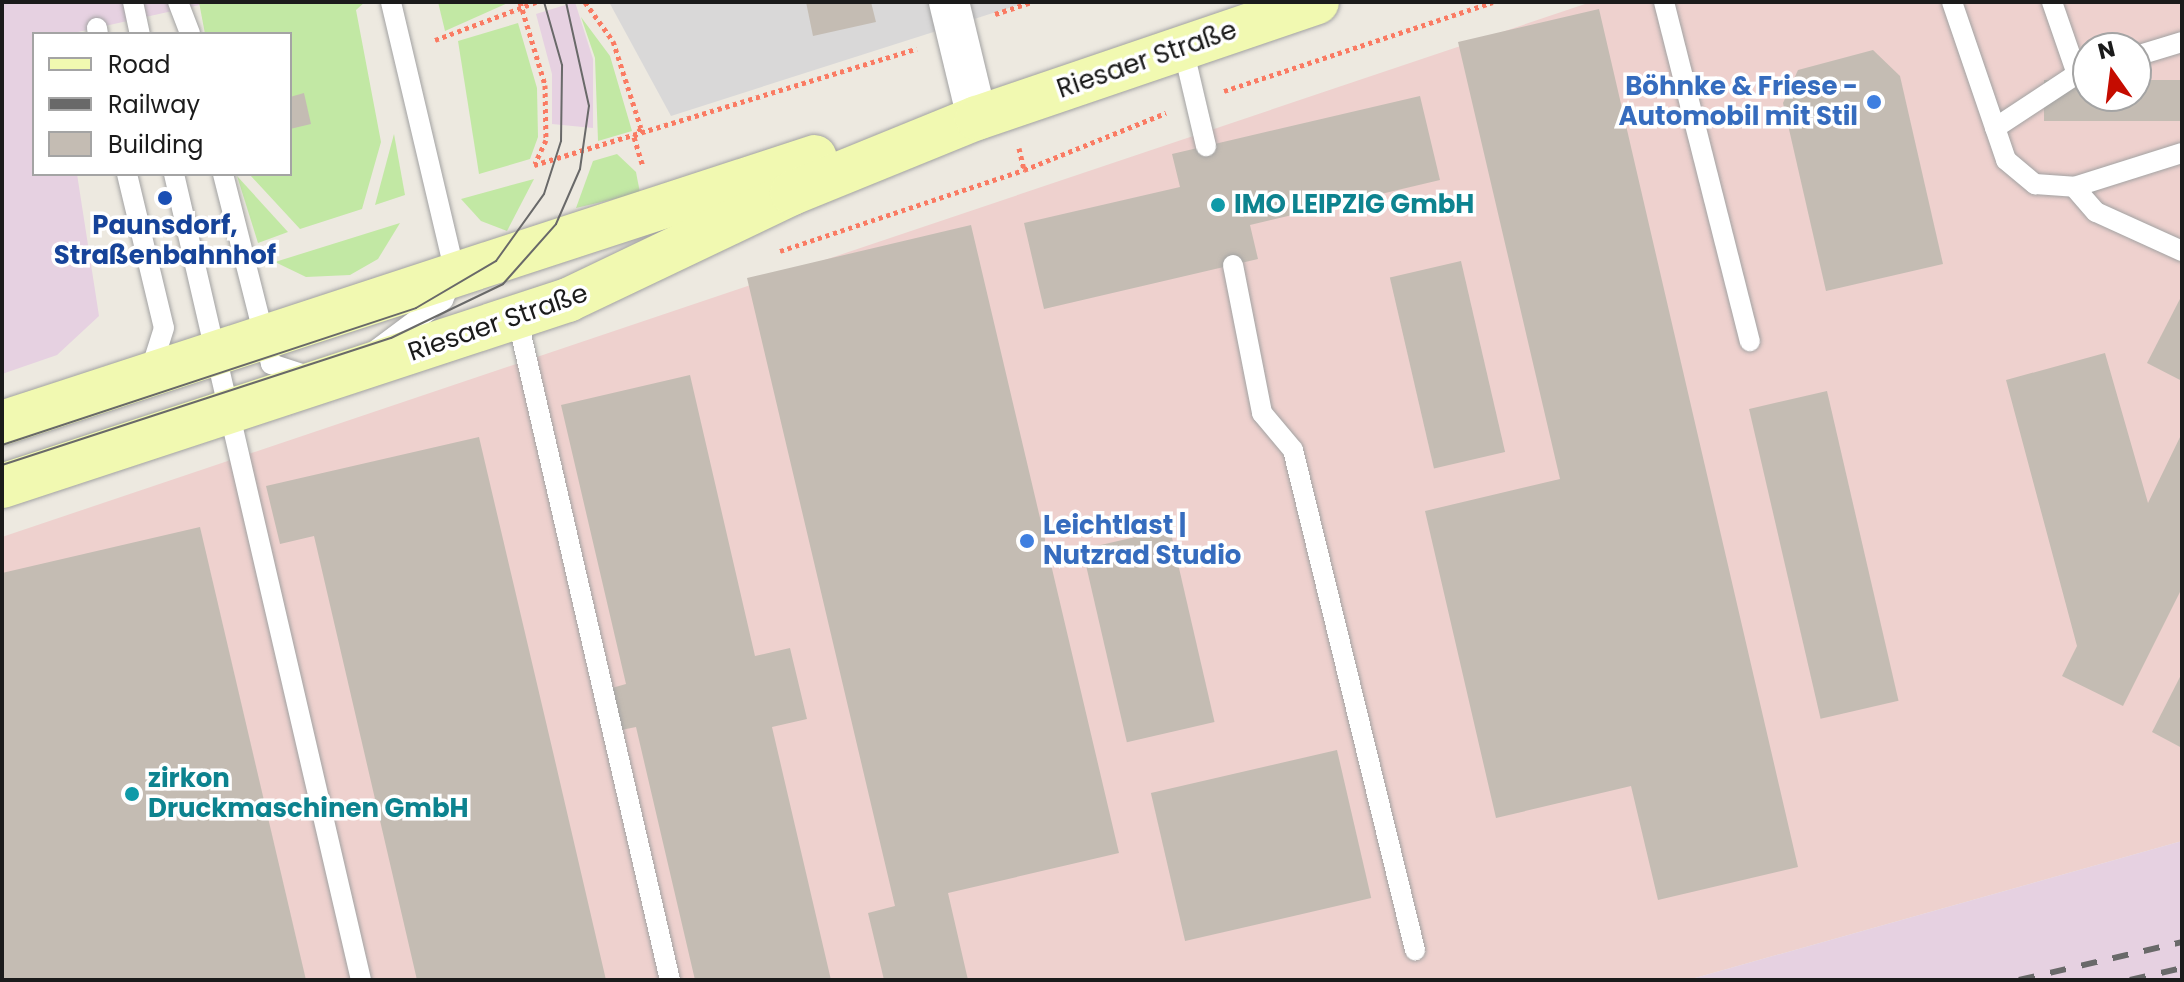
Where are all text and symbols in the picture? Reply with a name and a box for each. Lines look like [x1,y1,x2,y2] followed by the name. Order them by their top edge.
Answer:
[1053,15,1241,105] street label: Riesaer Straße
[32,32,292,176] legend
[2072,32,2152,112] north arrow
[2095,33,2118,67] text: N
[108,48,170,81] text: Road
[1618,71,1858,132] place label: Böhnke & Friese - Automobil mit Stil
[108,88,200,121] text: Railway
[1865,93,1883,111] marker: Böhnke & Friese - Automobil mit Stil
[108,128,204,161] text: Building
[156,189,174,207] marker: Paunsdorf, Straßenbahnhof
[1234,189,1474,221] place label: IMO LEIPZIG GmbH
[1209,196,1227,214] marker: IMO LEIPZIG GmbH
[54,210,276,272] place label: Paunsdorf, Straßenbahnhof
[404,278,592,368] street label: Riesaer Straße
[1043,510,1241,572] place label: Leichtlast | Nutzrad Studio
[1018,532,1036,550] marker: Leichtlast | Nutzrad Studio
[148,763,469,824] place label: zirkon Druckmaschinen GmbH
[123,785,141,803] marker: zirkon Druckmaschinen GmbH

